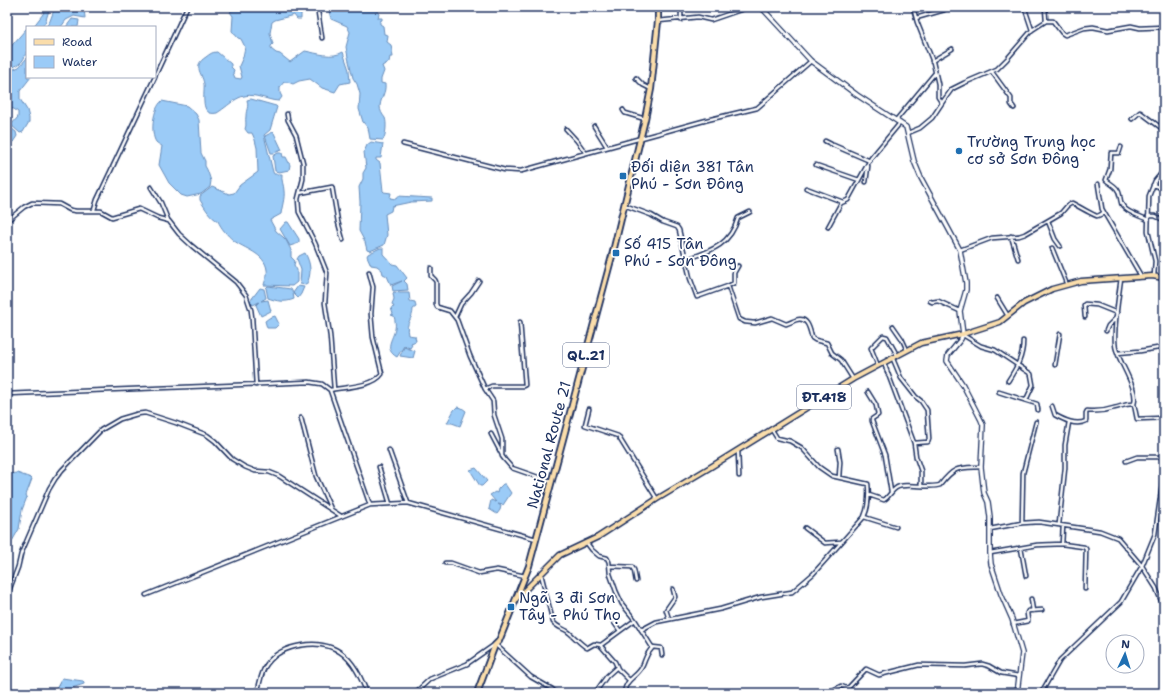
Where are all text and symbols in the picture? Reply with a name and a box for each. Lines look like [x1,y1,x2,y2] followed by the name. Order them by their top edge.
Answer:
[26,26,156,78] legend
[62,34,93,50] text: Road
[62,54,98,70] text: Water
[967,132,1096,169] place label: Trường Trung học cơ sở Sơn Đông
[954,146,964,156] marker: Trường Trung học cơ sở Sơn Đông
[631,157,754,194] place label: Đối diện 381 Tân Phú - Sơn Đông
[618,171,628,181] marker: Đối diện 381 Tân Phú - Sơn Đông
[624,234,737,271] place label: Số 415 Tân Phú - Sơn Đông
[611,248,621,258] marker: Số 415 Tân Phú - Sơn Đông
[563,343,609,367] road number: QL.21
[522,379,576,511] street label: National Route 21
[797,385,851,409] road number: ĐT.418
[519,588,621,625] place label: Ngã 3 đi Sơn Tây - Phú Thọ
[506,602,516,612] marker: Ngã 3 đi Sơn Tây - Phú Thọ
[1105,634,1145,674] north arrow
[1121,637,1131,652] text: N

